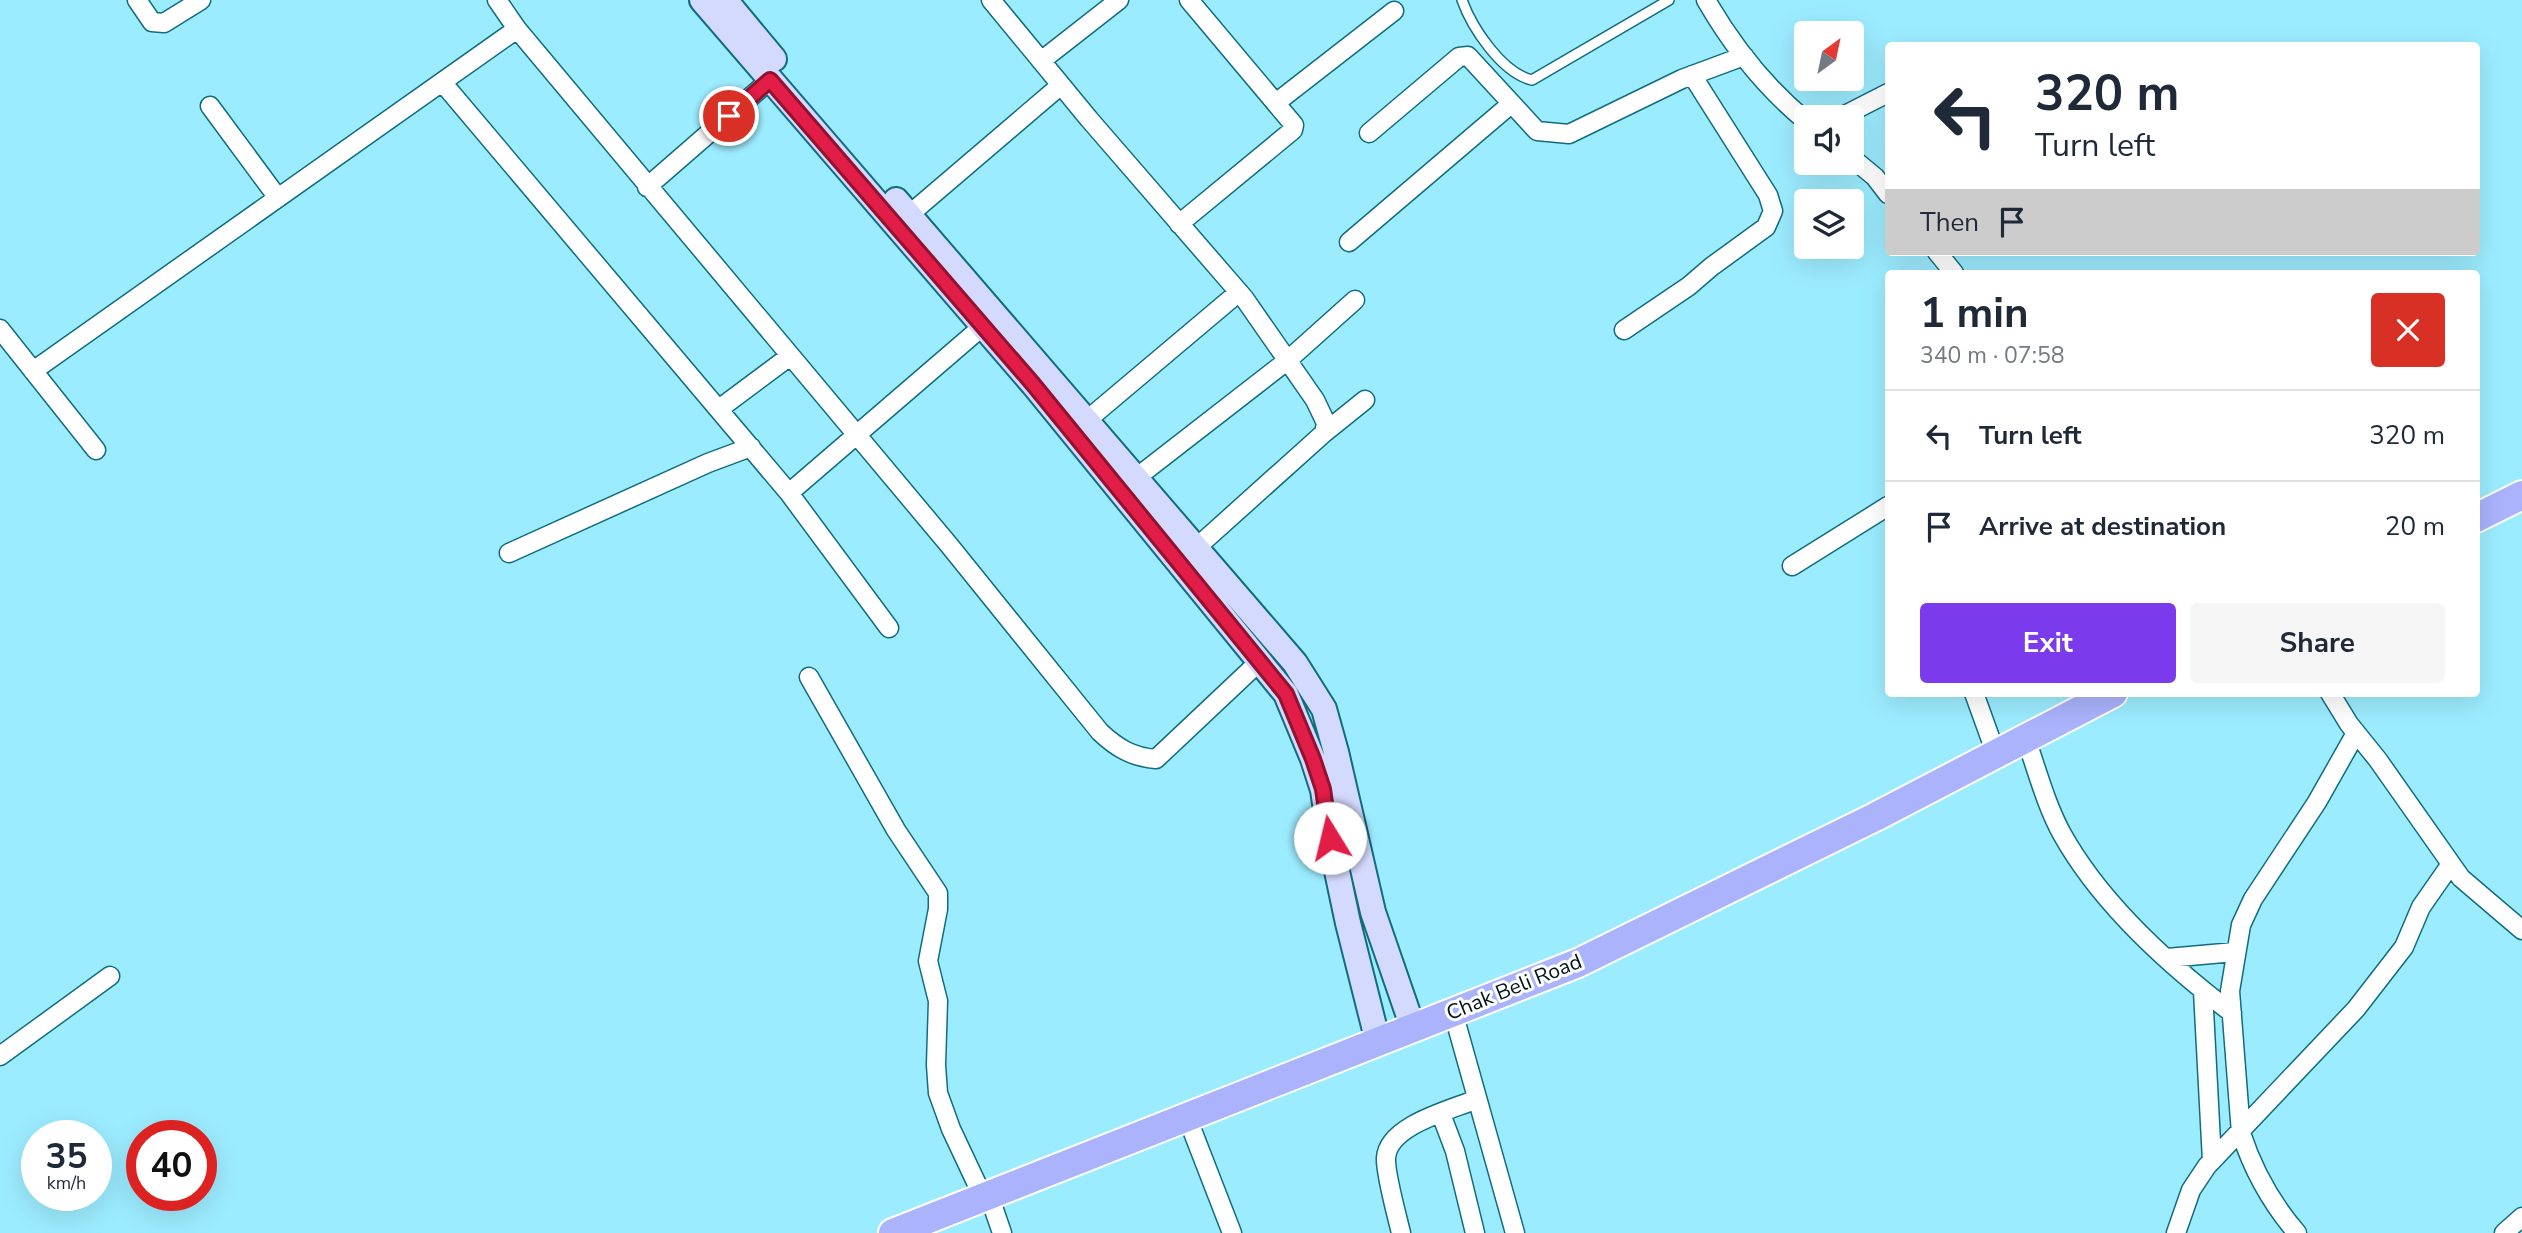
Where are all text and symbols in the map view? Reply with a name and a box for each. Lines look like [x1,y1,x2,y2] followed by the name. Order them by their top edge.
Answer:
[1794,21,1864,91] north arrow
[1794,21,1864,259] map controls
[2035,60,2179,127] text: 320 m
[1920,70,2011,161] icon: left
[699,86,759,146] pin
[710,97,748,135] icon: arrive
[1794,105,1864,175] button: sound
[2035,124,2155,167] text: Turn left
[1794,189,1864,259] button: layers
[1993,203,2031,241] icon: arrive
[1920,205,1979,240] text: Then
[1920,285,2029,342] text: 1 min
[2371,293,2445,367] button: close
[1920,340,2065,371] text: 340 m · 07:58
[1920,417,1958,455] icon: left
[1979,418,2082,453] text: Turn left
[2369,418,2445,453] text: 320 m
[1920,508,1958,546] icon: arrive
[1979,509,2226,544] text: Arrive at destination
[2385,509,2445,544] text: 20 m
[1920,603,2176,683] button: Exit
[2190,603,2445,683] button: Share
[1293,801,1367,875] position arrow
[1442,947,1586,1027] street label: Chak Beli Road
[126,1120,217,1211] speed limit sign: 40
[45,1133,88,1180] text: 35
[47,1171,86,1195] text: km/h

